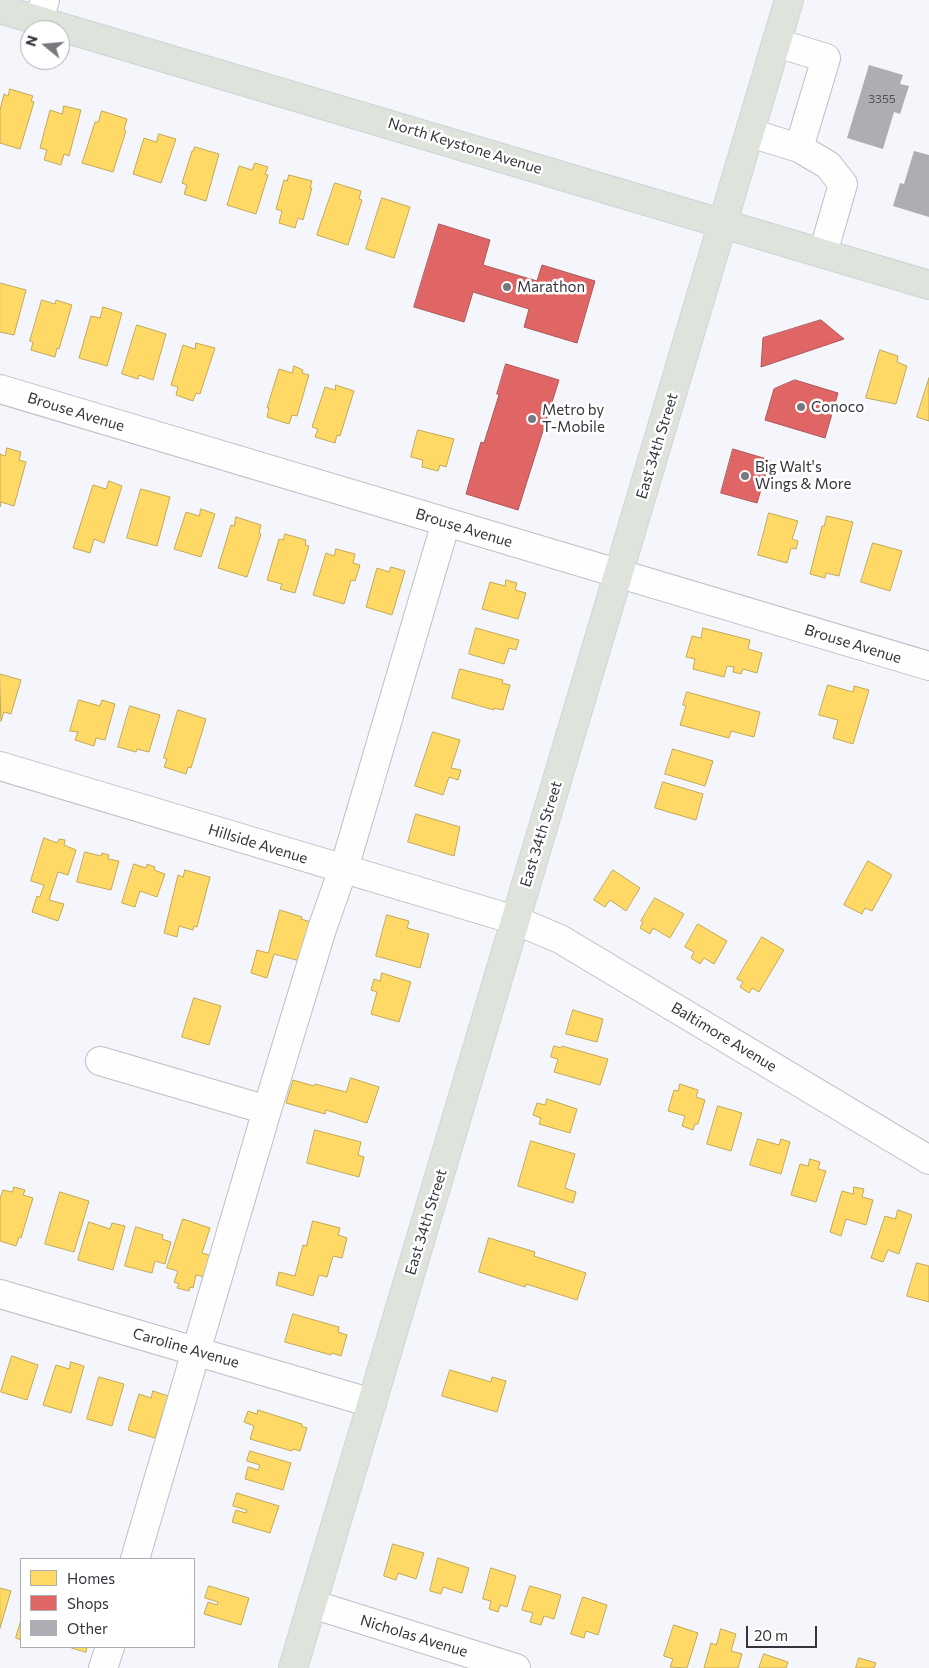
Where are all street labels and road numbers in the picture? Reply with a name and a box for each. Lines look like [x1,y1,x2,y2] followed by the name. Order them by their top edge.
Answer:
[386,114,544,178] street label: North Keystone Avenue
[25,389,127,435] street label: Brouse Avenue
[632,391,682,501] street label: East 34th Street
[413,505,515,551] street label: Brouse Avenue
[802,621,904,667] street label: Brouse Avenue
[516,779,566,889] street label: East 34th Street
[206,820,310,868] street label: Hillside Avenue
[668,998,780,1076] street label: Baltimore Avenue
[401,1167,451,1277] street label: East 34th Street
[131,1324,241,1372] street label: Caroline Avenue
[358,1611,470,1661] street label: Nicholas Avenue

